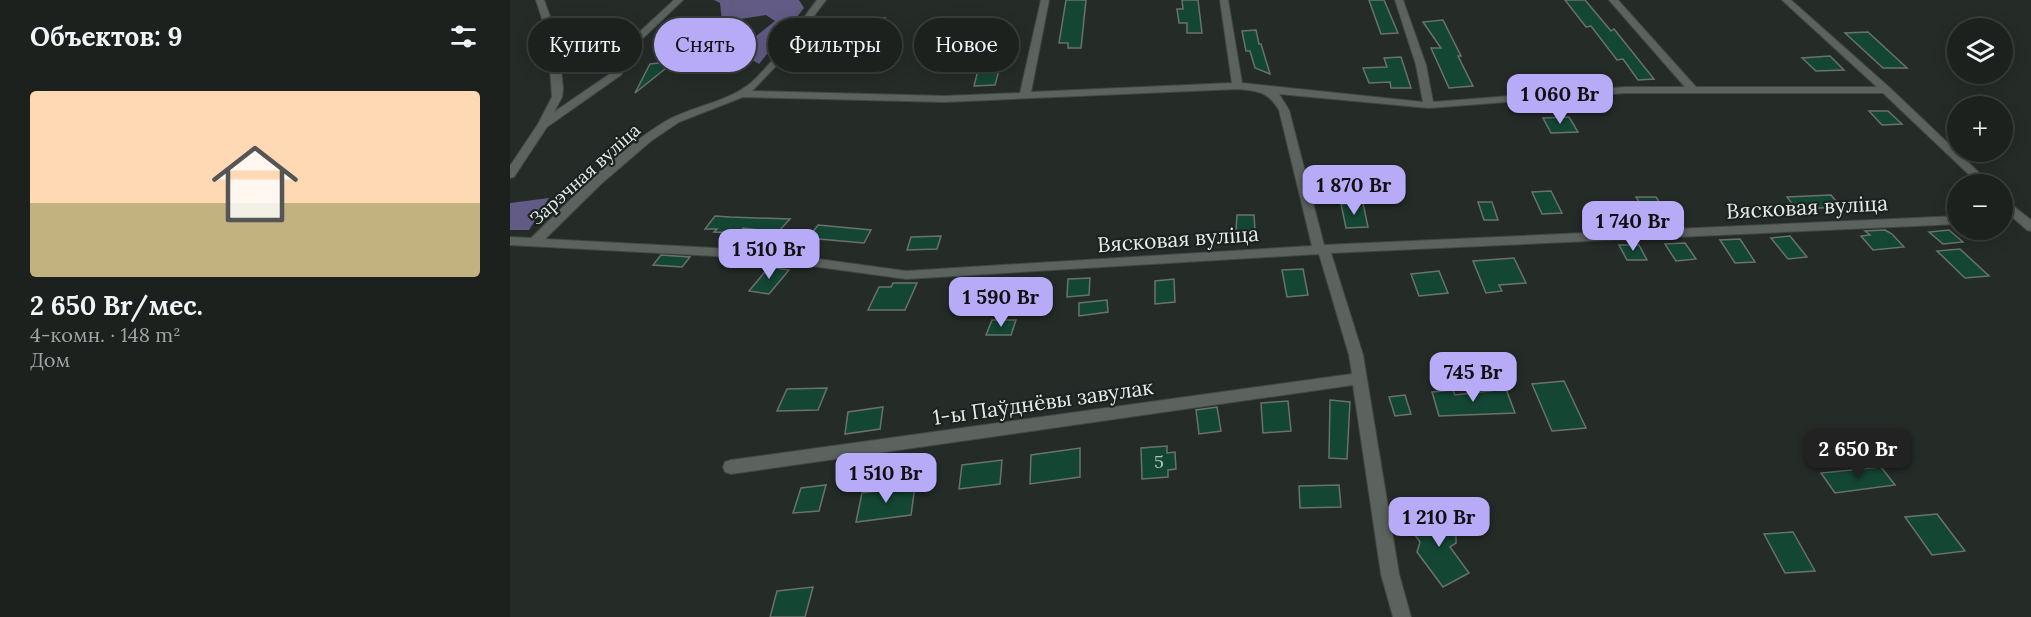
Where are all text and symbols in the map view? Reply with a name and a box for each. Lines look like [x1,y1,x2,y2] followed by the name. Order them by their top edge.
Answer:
[528,18,642,72] chip: Купить
[654,18,756,72] chip: Снять
[768,18,902,72] chip: Фильтры
[914,18,1019,72] chip: Новое
[1947,18,2013,240] map controls
[1947,18,2013,84] button: layers
[30,20,183,53] text: Объектов: 9
[447,20,480,53] icon: filters
[1498,74,1622,125] pin: 1 060 Br
[1521,81,1599,106] text: 1 060 Br
[1947,96,2013,162] button: +
[525,118,645,230] street label: Зарэчная вуліца
[201,130,309,238] icon: home
[1292,165,1416,216] pin: 1 870 Br
[1317,172,1391,197] text: 1 870 Br
[1947,174,2013,240] button: −
[1725,189,1889,225] street label: Вясковая вуліца
[1571,201,1695,252] pin: 1 740 Br
[1596,208,1670,233] text: 1 740 Br
[1096,220,1260,258] street label: Вясковая вуліца
[707,229,831,280] pin: 1 510 Br
[733,236,805,261] text: 1 510 Br
[939,277,1063,328] pin: 1 590 Br
[963,284,1039,309] text: 1 590 Br
[30,289,203,322] text: 2 650 Br/мес.
[30,322,181,347] text: 4-комн. · 148 m²
[30,347,70,372] text: Дом
[1424,352,1522,403] pin: 745 Br
[1444,359,1502,384] text: 745 Br
[931,373,1156,431] street label: 1-ы Паўднёвы завулак
[1796,429,1920,480] pin: 2 650 Br
[1819,436,1897,461] text: 2 650 Br
[1154,450,1164,473] house number: 5
[824,453,948,504] pin: 1 510 Br
[850,460,922,485] text: 1 510 Br
[1377,497,1501,548] pin: 1 210 Br
[1403,504,1475,529] text: 1 210 Br

